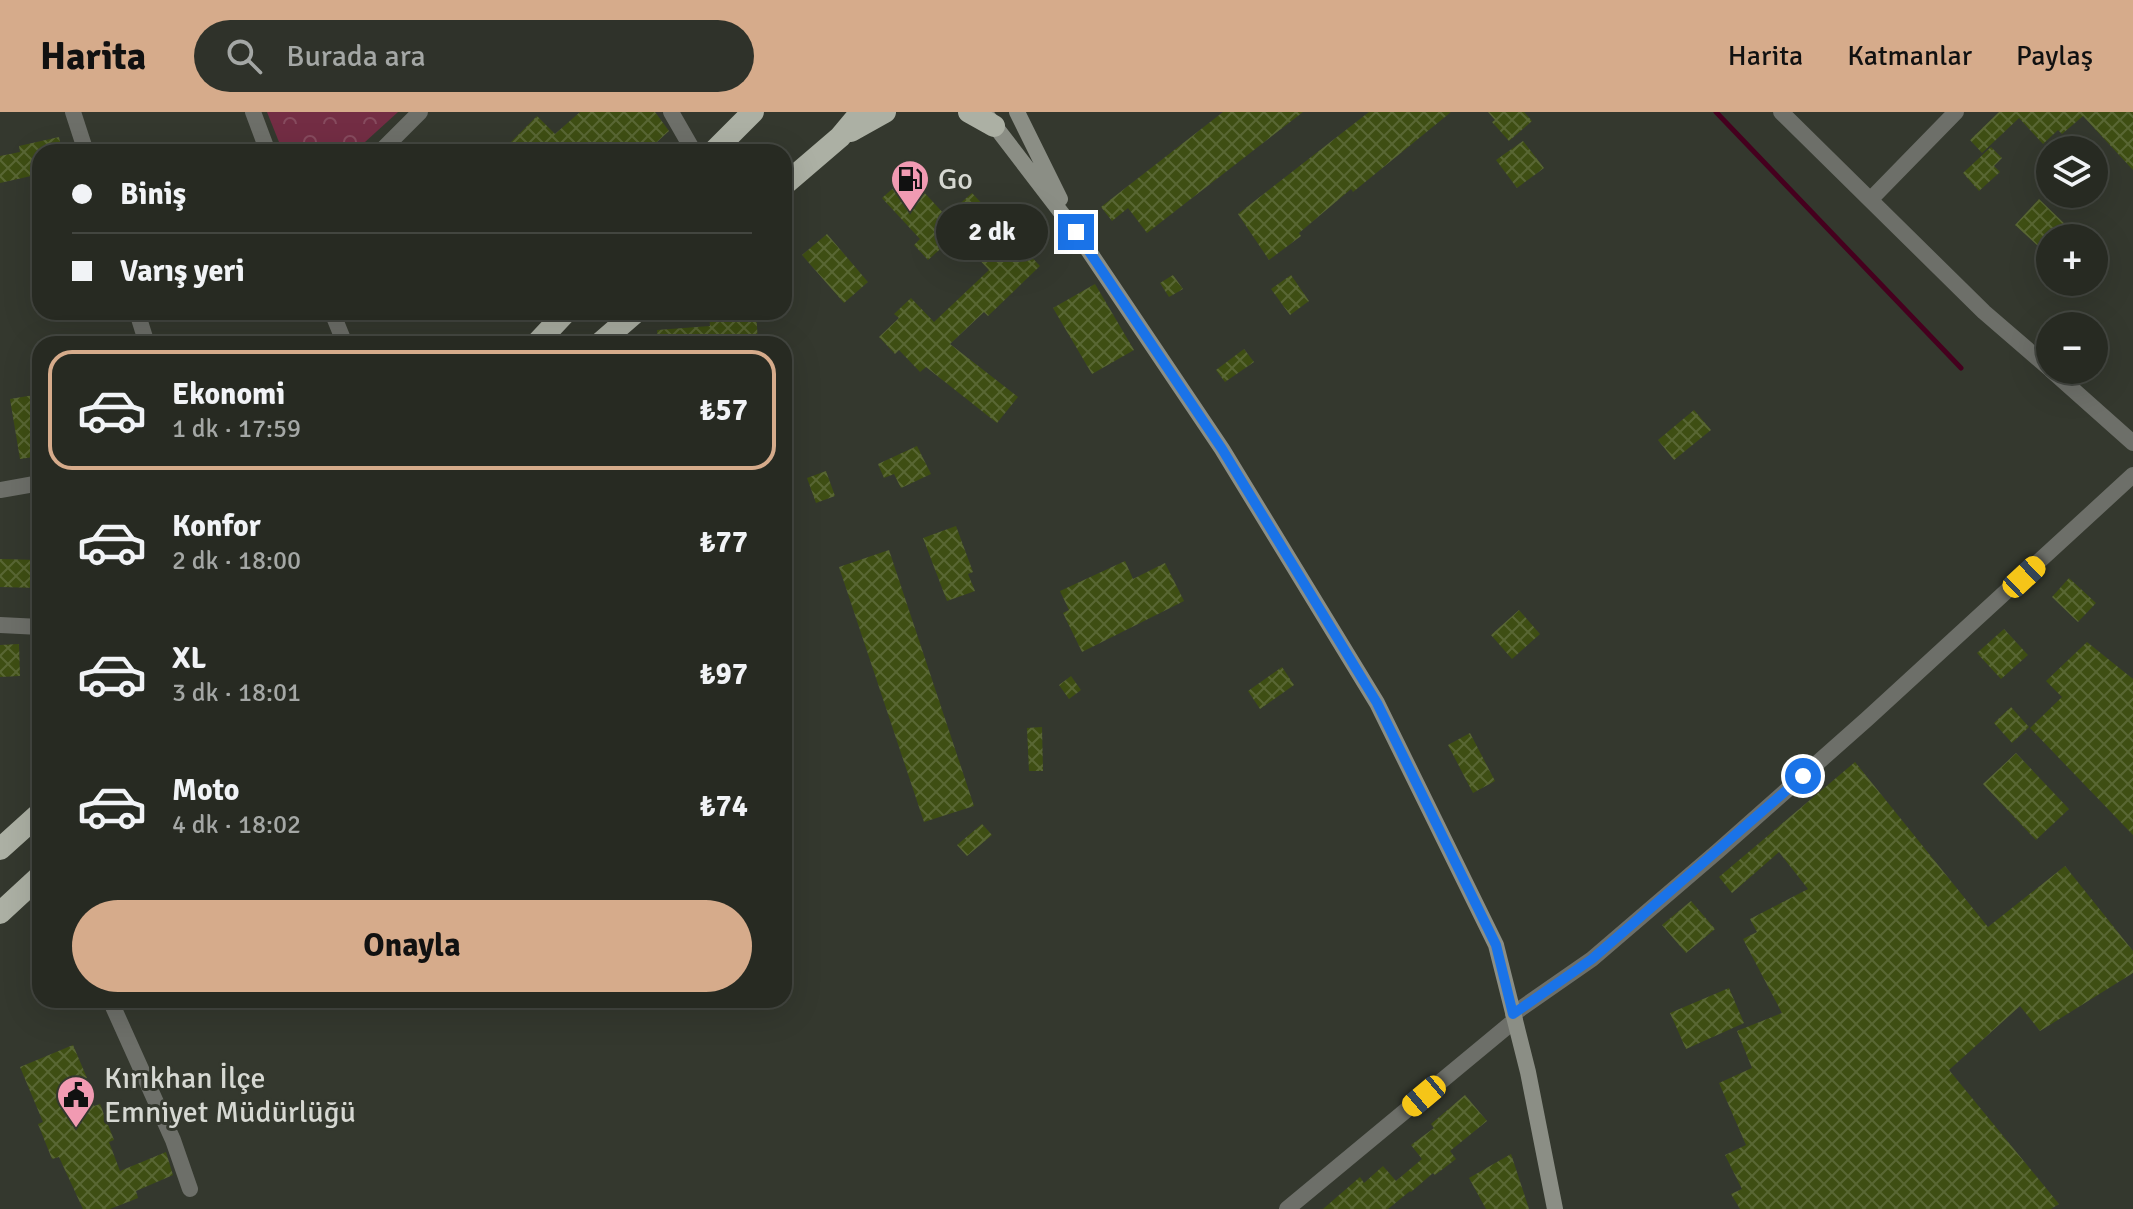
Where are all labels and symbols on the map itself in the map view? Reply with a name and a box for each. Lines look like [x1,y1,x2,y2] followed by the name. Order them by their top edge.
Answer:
[889,158,931,213] fuel station icon: Go
[938,161,973,198] place label: Go
[936,204,1048,260] callout: 2 dk
[1058,214,1094,250] route end
[1998,552,2050,602] car
[1785,758,1821,794] route start
[104,1060,356,1131] place label: Kırıkhan İlçe Emniyet Müdürlüğü
[1398,1071,1450,1121] car
[55,1074,97,1129] public building icon: Kırıkhan İlçe Emniyet Müdürlüğü

